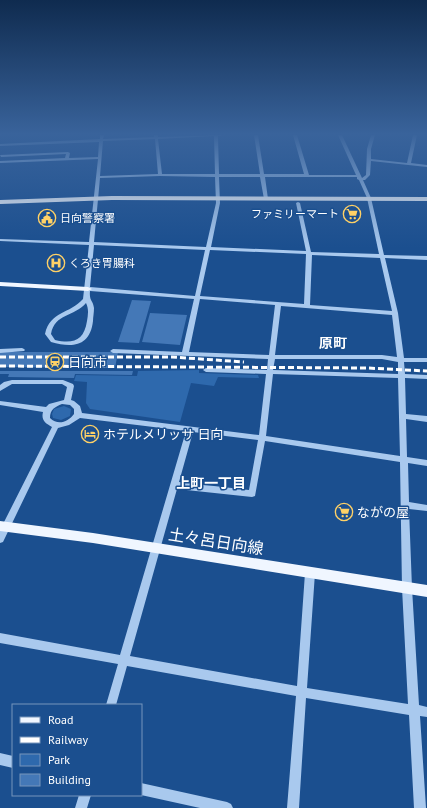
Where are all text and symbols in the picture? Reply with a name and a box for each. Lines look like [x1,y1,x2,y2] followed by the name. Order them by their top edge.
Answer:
[342,204,362,224] supermarket icon: ファミリーマート
[251,207,339,221] place label: ファミリーマート
[37,208,57,228] public building icon: 日向警察署
[60,211,115,225] place label: 日向警察署
[46,253,66,273] hospital icon: くろき胃腸科
[69,256,135,270] place label: くろき胃腸科
[319,334,347,352] district label: 原町
[45,352,65,372] station icon: 日向市
[68,354,107,371] place label: 日向市
[80,424,100,444] hotel icon: ホテルメリッサ 日向
[103,426,223,443] place label: ホテルメリッサ 日向
[176,474,246,492] district label: 上町一丁目
[334,502,354,522] supermarket icon: ながの屋
[357,504,409,521] place label: ながの屋
[167,524,265,558] street label: 土々呂日向線
[12,704,142,796] legend
[48,712,73,727] text: Road
[48,732,88,747] text: Railway
[48,752,70,767] text: Park
[48,772,91,787] text: Building

